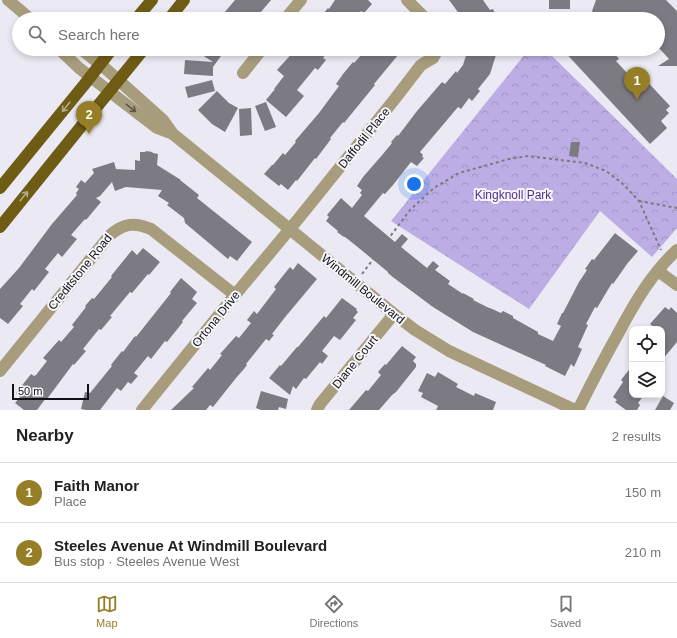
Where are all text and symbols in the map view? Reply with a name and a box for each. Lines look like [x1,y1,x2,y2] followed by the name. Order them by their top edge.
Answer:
[12,12,665,56] search box
[26,23,48,45] icon: search
[58,26,140,43] text: Search here
[624,67,650,100] pin: 1
[76,101,102,134] pin: 2
[61,102,70,112] one-way arrow
[125,104,136,112] one-way arrow
[335,105,393,171] street label: Daffodil Place
[404,174,424,194] your location
[475,188,552,202] park label: Kingknoll Park
[20,191,29,202] one-way arrow
[45,231,115,313] street label: Creditstone Road
[319,251,407,327] street label: Windmill Boulevard
[189,288,243,350] street label: Ortona Drive
[629,326,665,398] map controls
[629,326,665,362] button: locate
[329,332,381,391] street label: Diane Court
[629,362,665,398] button: layers
[12,382,89,401] scale bar
[18,385,42,397] text: 50 m
[16,426,74,445] text: Nearby
[612,429,661,444] text: 2 results
[54,477,139,494] text: Faith Manor
[25,485,33,500] text: 1
[625,485,661,500] text: 150 m
[54,494,87,509] text: Place
[54,537,327,554] text: Steeles Avenue At Windmill Boulevard
[25,545,33,560] text: 2
[625,545,661,560] text: 210 m
[54,554,239,569] text: Bus stop · Steeles Avenue West
[96,593,118,629] tab: Map
[309,593,358,629] tab: Directions
[550,593,581,629] tab: Saved

